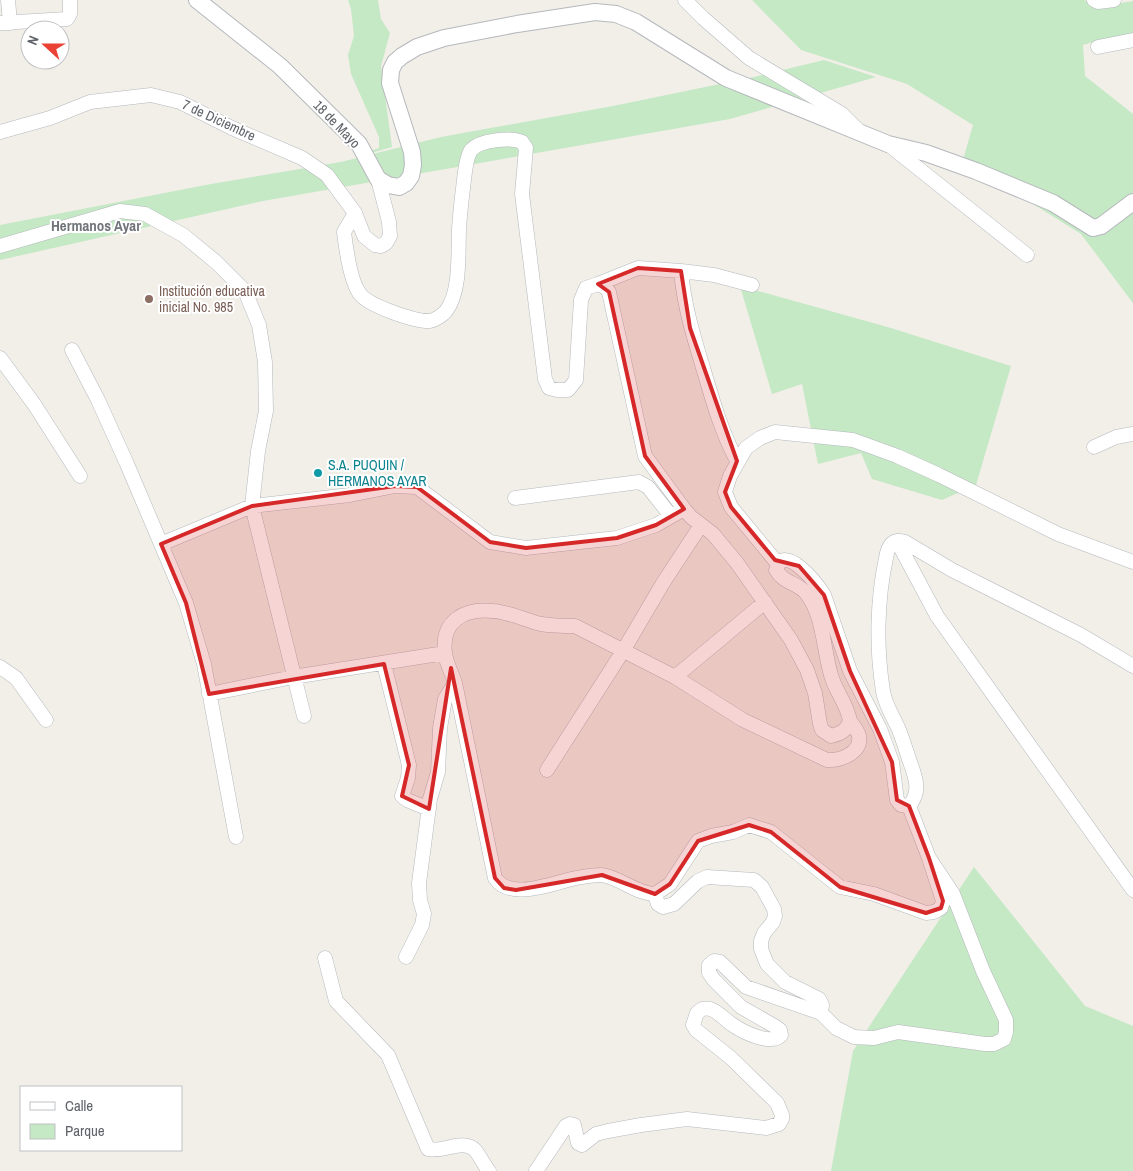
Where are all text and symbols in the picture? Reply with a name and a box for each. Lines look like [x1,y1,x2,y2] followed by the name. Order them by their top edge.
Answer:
[20,20,70,70] north arrow
[23,33,43,47] text: N
[180,95,258,145] street label: 7 de Diciembre
[310,96,364,152] street label: 18 de Mayo
[51,215,141,236] district label: Hermanos Ayar
[159,282,266,316] place label: Institución educativa inicial No. 985
[143,293,155,305] marker: Institución educativa inicial No. 985
[328,456,426,490] place label: S.A. PUQUIN / HERMANOS AYAR
[312,467,324,479] marker: S.A. PUQUIN / HERMANOS AYAR
[20,1086,182,1151] legend
[65,1095,93,1116] text: Calle
[65,1120,105,1141] text: Parque

